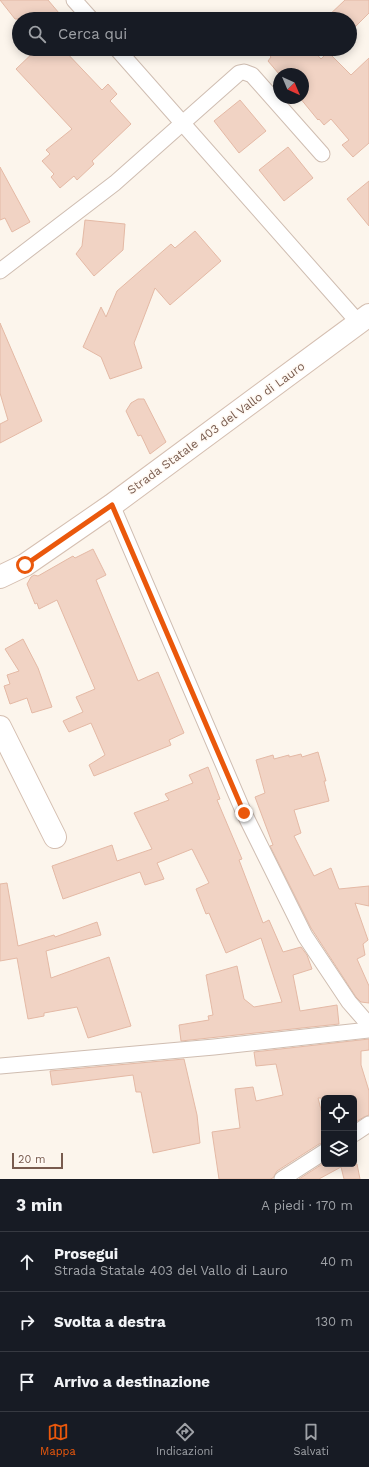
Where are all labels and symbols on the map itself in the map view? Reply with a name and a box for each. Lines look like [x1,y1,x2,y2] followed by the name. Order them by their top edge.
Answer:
[273,68,309,104] north arrow
[125,359,307,497] street label: Strada Statale 403 del Vallo di Lauro
[16,556,34,574] route start
[235,804,253,822] route end
[12,1151,63,1170] scale bar

